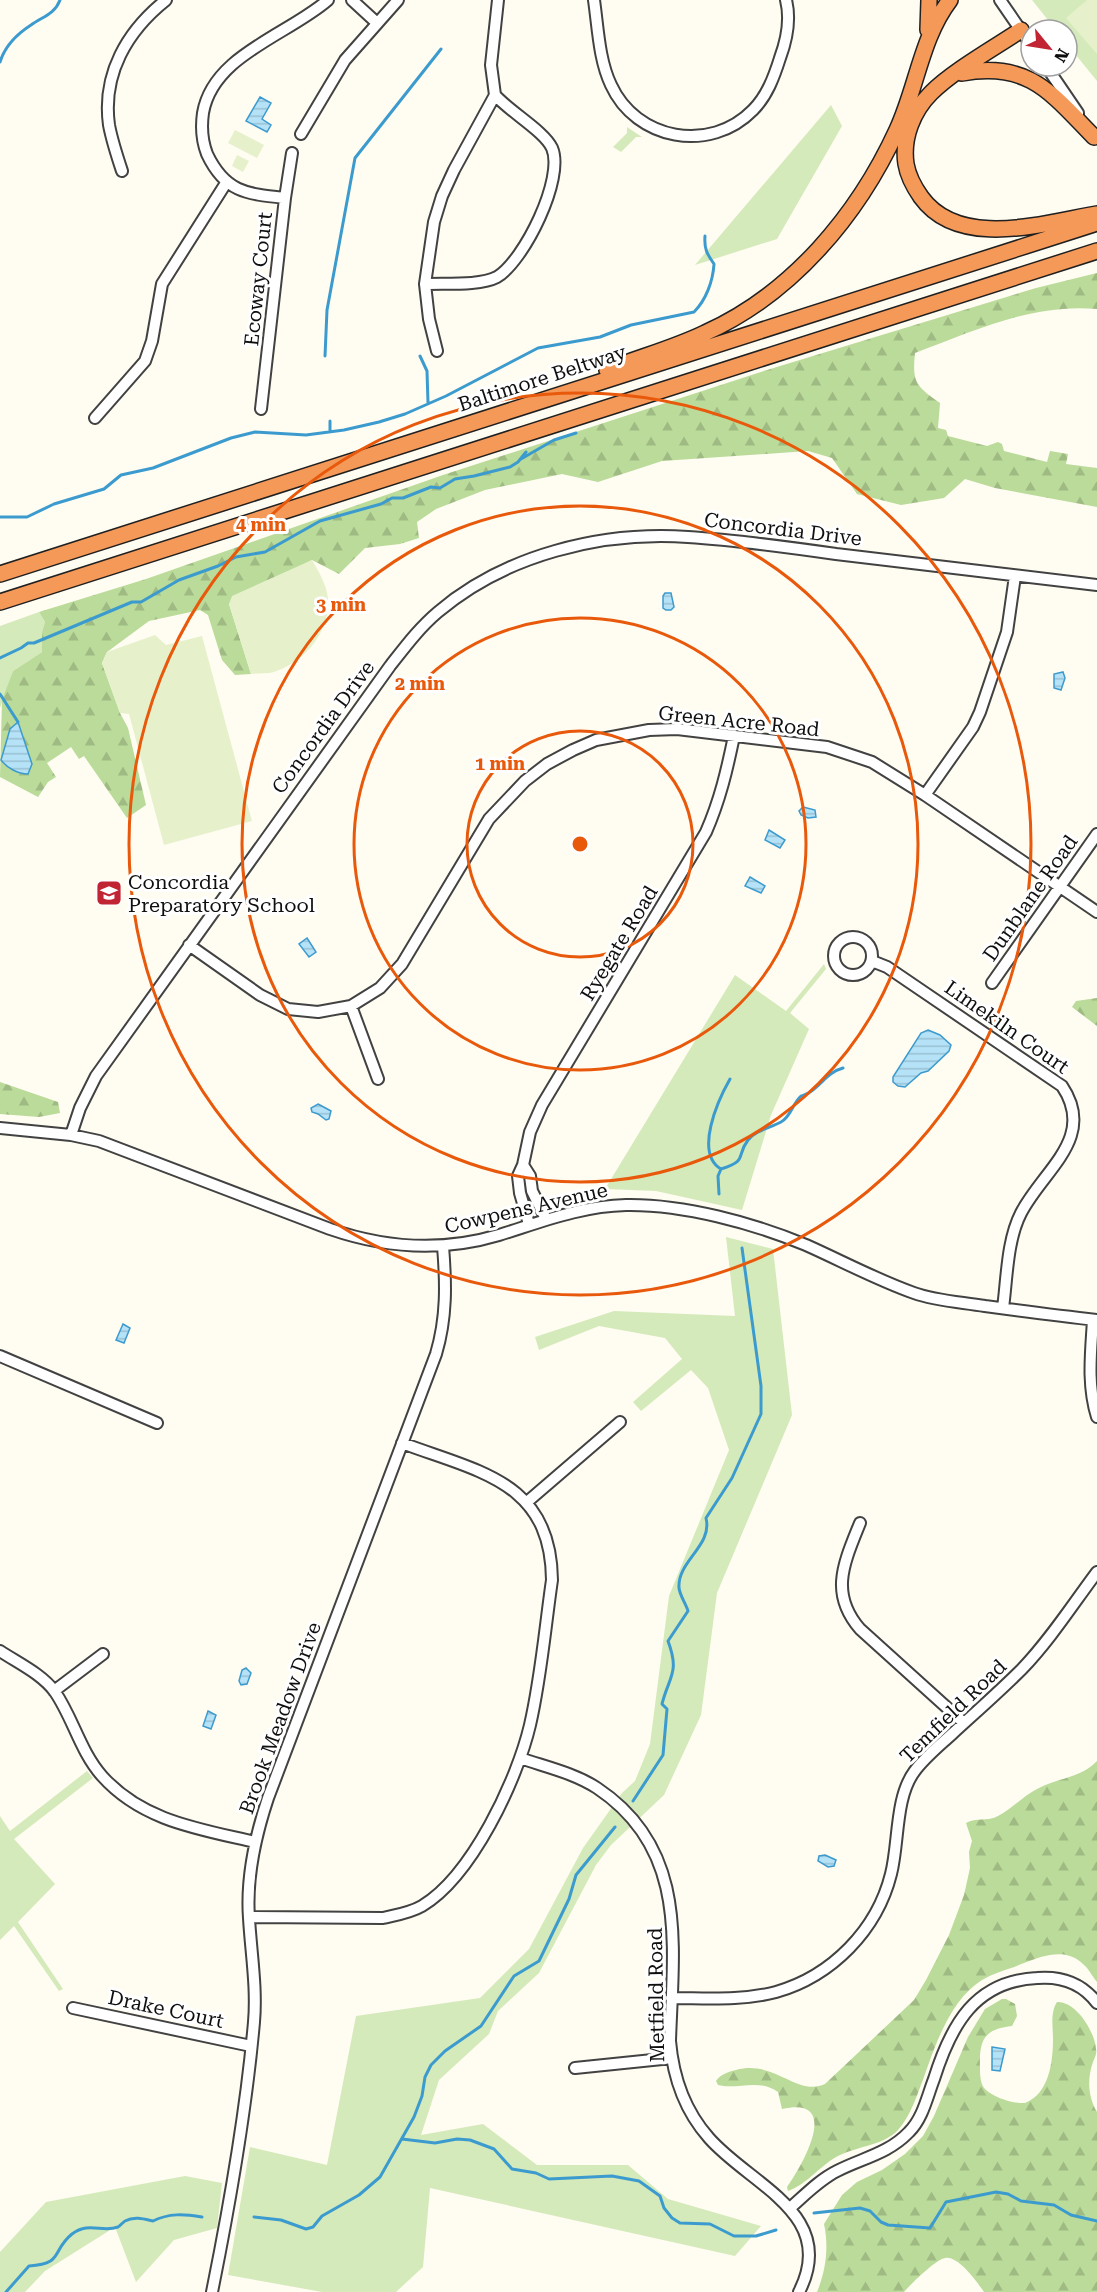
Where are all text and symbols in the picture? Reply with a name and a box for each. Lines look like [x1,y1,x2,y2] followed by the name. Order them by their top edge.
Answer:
[1019,18,1079,78] north arrow
[1050,45,1073,65] text: N
[239,210,277,347] street label: Ecoway Court
[455,339,629,416] street label: Baltimore Beltway
[703,507,863,551] street label: Concordia Drive
[236,514,286,535] text: 4 min
[316,594,366,615] text: 3 min
[267,656,379,798] street label: Concordia Drive
[395,673,445,694] text: 2 min
[657,701,821,741] street label: Green Acre Road
[475,753,525,774] text: 1 min
[978,830,1083,966] street label: Dunblane Road
[570,834,590,854] centre of rings
[128,870,315,917] place label: Concordia Preparatory School
[94,878,124,908] school or university icon: Concordia Preparatory School
[575,881,663,1005] street label: Ryegate Road
[940,975,1074,1079] street label: Limekiln Court
[442,1178,610,1238] street label: Cowpens Avenue
[234,1619,326,1817] street label: Brook Meadow Drive
[895,1654,1011,1768] street label: Temfield Road
[643,1927,669,2063] street label: Metfield Road
[106,1985,227,2033] street label: Drake Court

